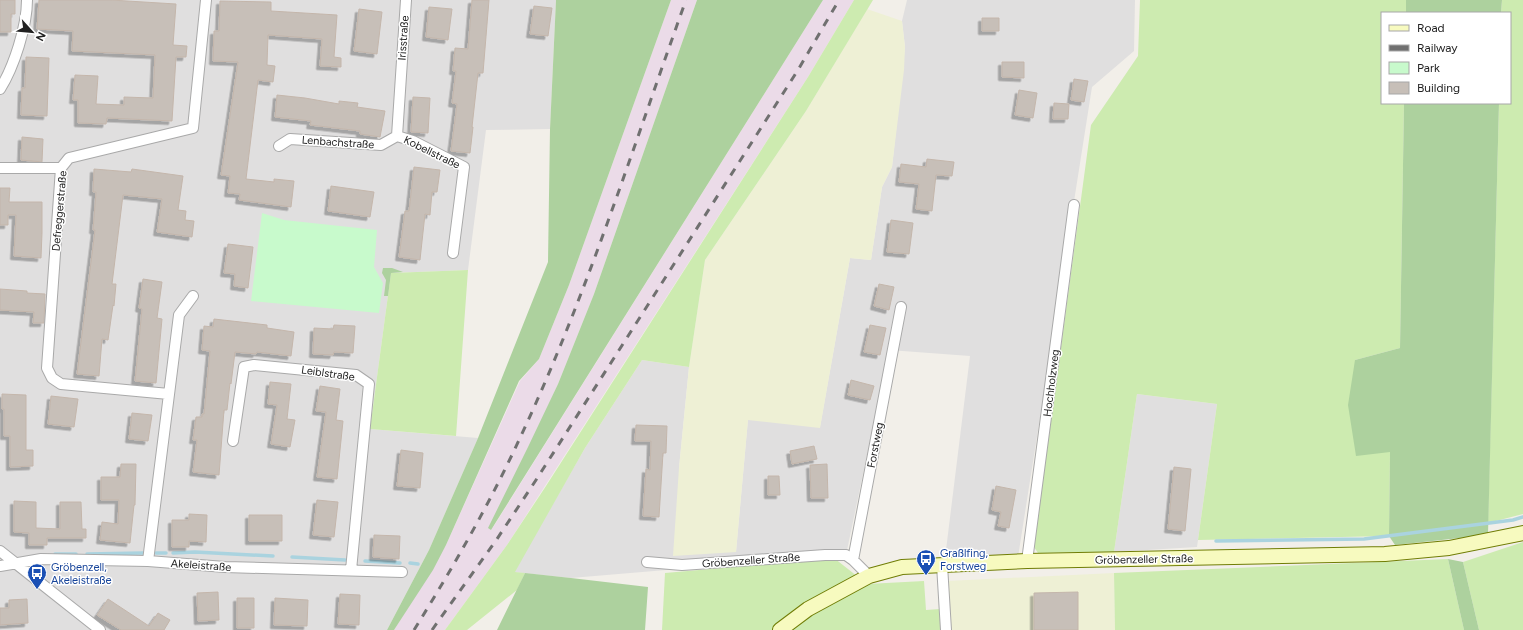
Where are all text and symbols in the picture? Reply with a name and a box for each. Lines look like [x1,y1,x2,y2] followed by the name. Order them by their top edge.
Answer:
[12,12,52,52] north arrow
[1381,12,1511,104] legend
[395,15,412,61] street label: Irisstraße
[1417,21,1445,35] text: Road
[33,30,48,43] text: N
[1417,41,1458,55] text: Railway
[1417,61,1440,75] text: Park
[1417,81,1460,95] text: Building
[301,133,375,152] street label: Lenbachstraße
[401,133,462,172] street label: Kobellstraße
[50,170,69,252] street label: Defreggerstraße
[1041,349,1062,418] street label: Hochholzweg
[300,363,356,384] street label: Leiblstraße
[865,421,886,469] street label: Forstweg
[940,547,989,573] place label: Graßlfing, Forstweg
[915,548,937,576] bus stop icon: Graßlfing, Forstweg
[702,551,800,570] street label: Gröbenzeller Straße
[1095,552,1193,567] street label: Gröbenzeller Straße
[170,557,232,574] street label: Akeleistraße
[51,561,111,587] place label: Gröbenzell, Akeleistraße
[26,562,48,590] bus stop icon: Gröbenzell, Akeleistraße

